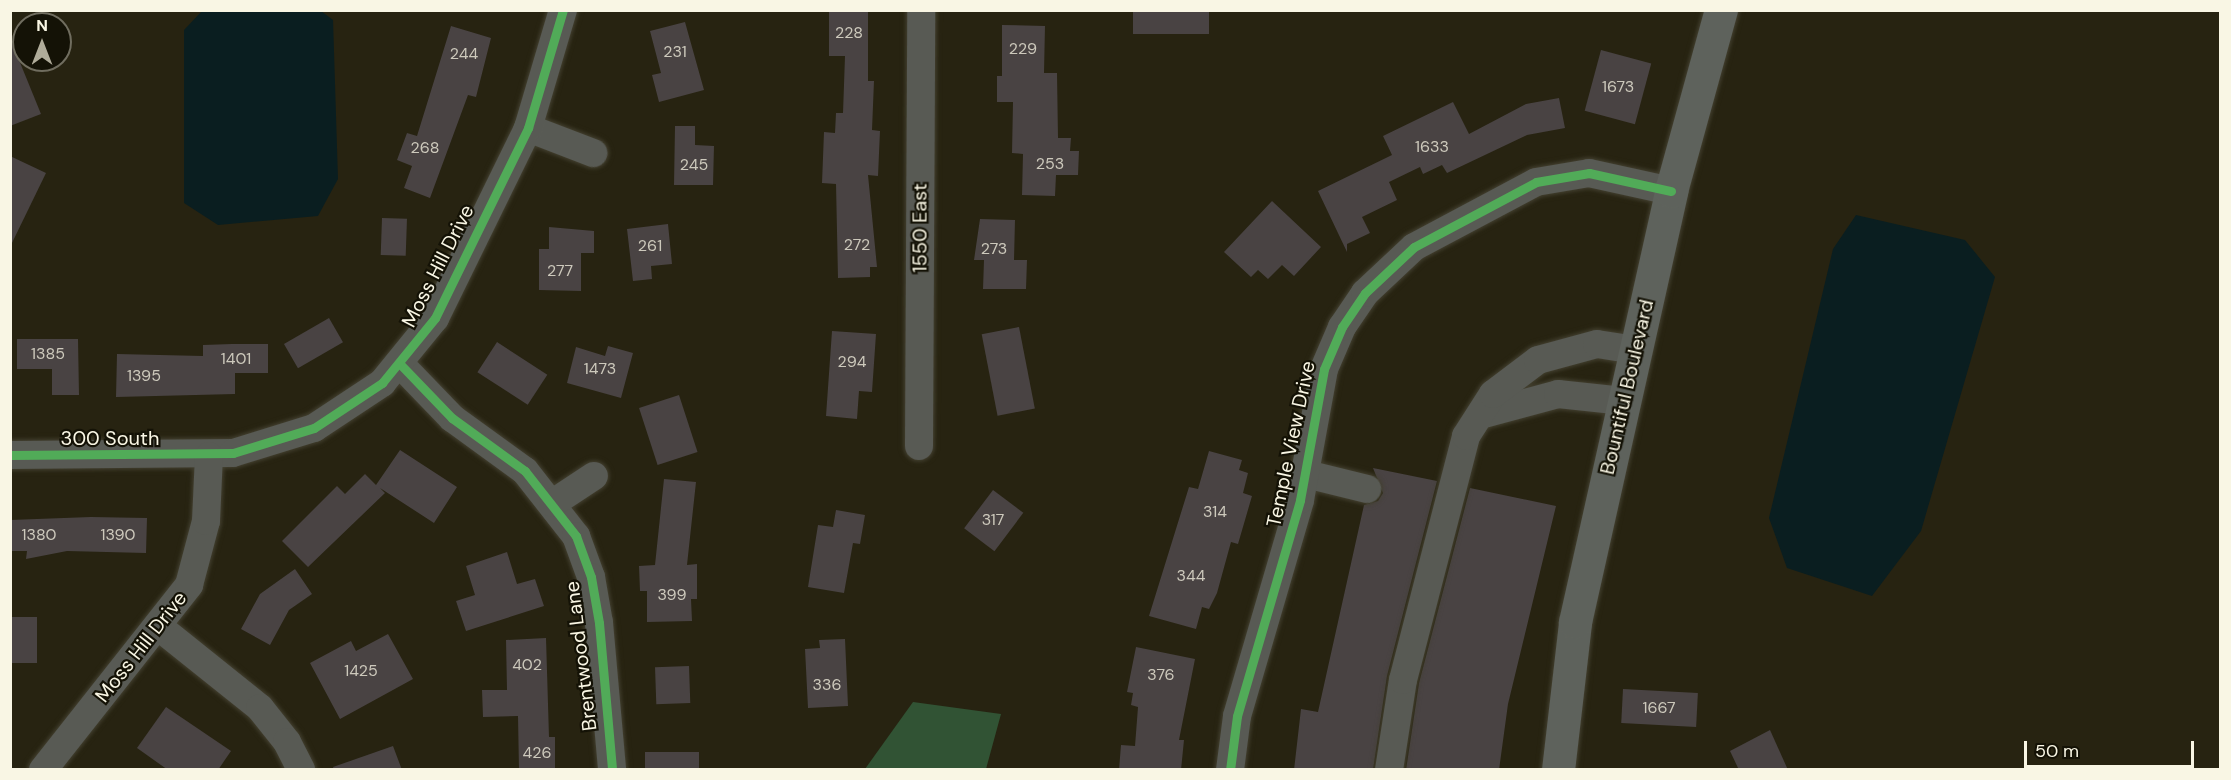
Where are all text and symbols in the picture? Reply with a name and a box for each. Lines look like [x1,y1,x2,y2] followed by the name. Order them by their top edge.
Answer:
[12,12,72,72] north arrow
[36,15,48,36] text: N
[835,23,863,43] house number: 228
[1009,39,1037,59] house number: 229
[663,42,687,62] house number: 231
[450,44,478,64] house number: 244
[1602,77,1634,97] house number: 1673
[1415,137,1449,157] house number: 1633
[411,138,439,158] house number: 268
[1036,154,1064,174] house number: 253
[680,155,708,175] house number: 245
[908,183,932,273] street label: 1550 East
[397,201,479,331] street label: Moss Hill Drive
[844,235,870,255] house number: 272
[638,236,662,256] house number: 261
[981,239,1007,259] house number: 273
[547,261,573,281] house number: 277
[1595,297,1659,477] street label: Bountiful Boulevard
[31,344,65,364] house number: 1385
[221,349,251,369] house number: 1401
[838,352,866,372] house number: 294
[584,359,616,379] house number: 1473
[1262,359,1320,529] street label: Temple View Drive
[127,366,161,386] house number: 1395
[61,426,159,450] street label: 300 South
[1203,502,1227,522] house number: 314
[982,510,1004,530] house number: 317
[21,525,57,545] house number: 1380
[101,525,135,545] house number: 1390
[1177,566,1205,586] house number: 344
[560,580,602,732] street label: Brentwood Lane
[657,585,687,605] house number: 399
[90,587,192,707] street label: Moss Hill Drive
[512,655,542,675] house number: 402
[344,661,378,681] house number: 1425
[1147,665,1175,685] house number: 376
[813,675,841,695] house number: 336
[1642,698,1676,718] house number: 1667
[2027,729,2196,767] scale bar
[2035,739,2079,763] text: 50 m
[523,743,551,763] house number: 426

